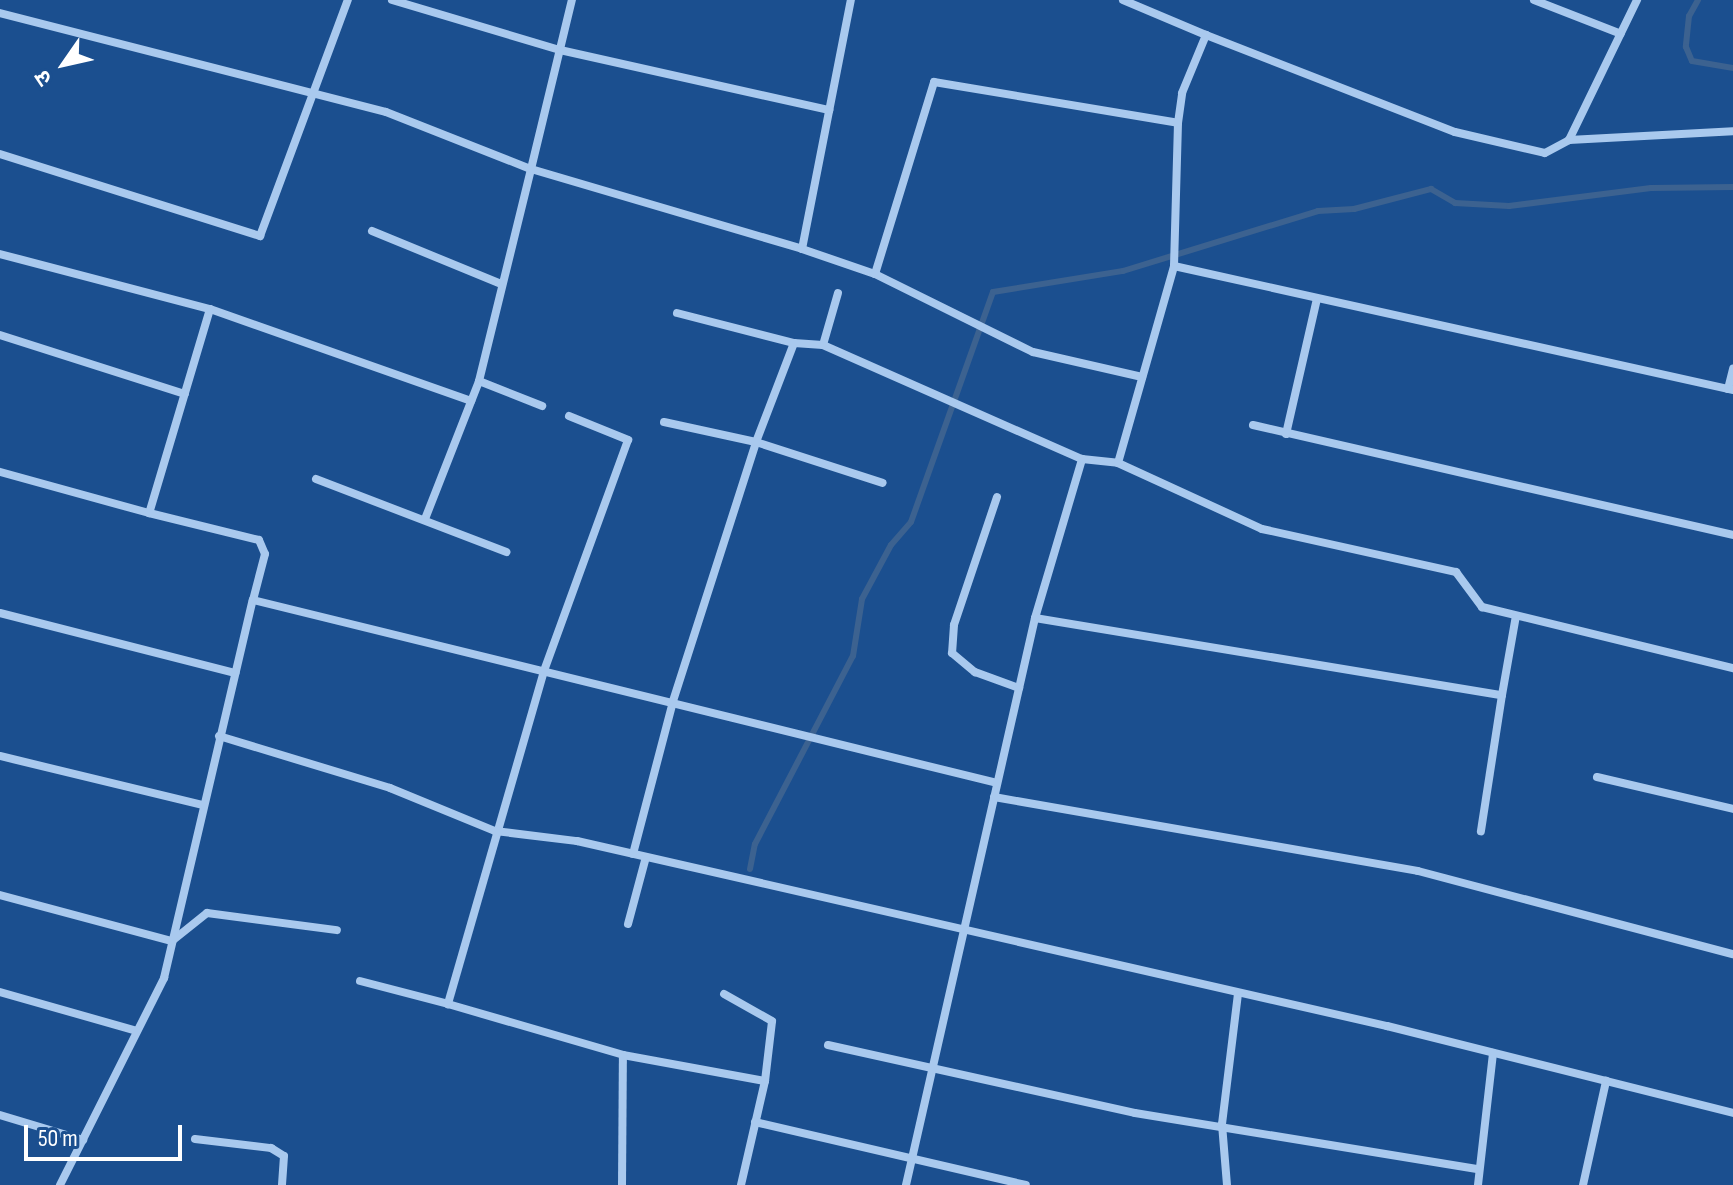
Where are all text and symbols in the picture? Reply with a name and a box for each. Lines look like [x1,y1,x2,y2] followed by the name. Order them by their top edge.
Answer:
[24,24,104,104] north arrow
[29,65,58,91] text: उ
[28,1109,186,1159] scale bar
[38,1124,78,1153] text: 50 m

